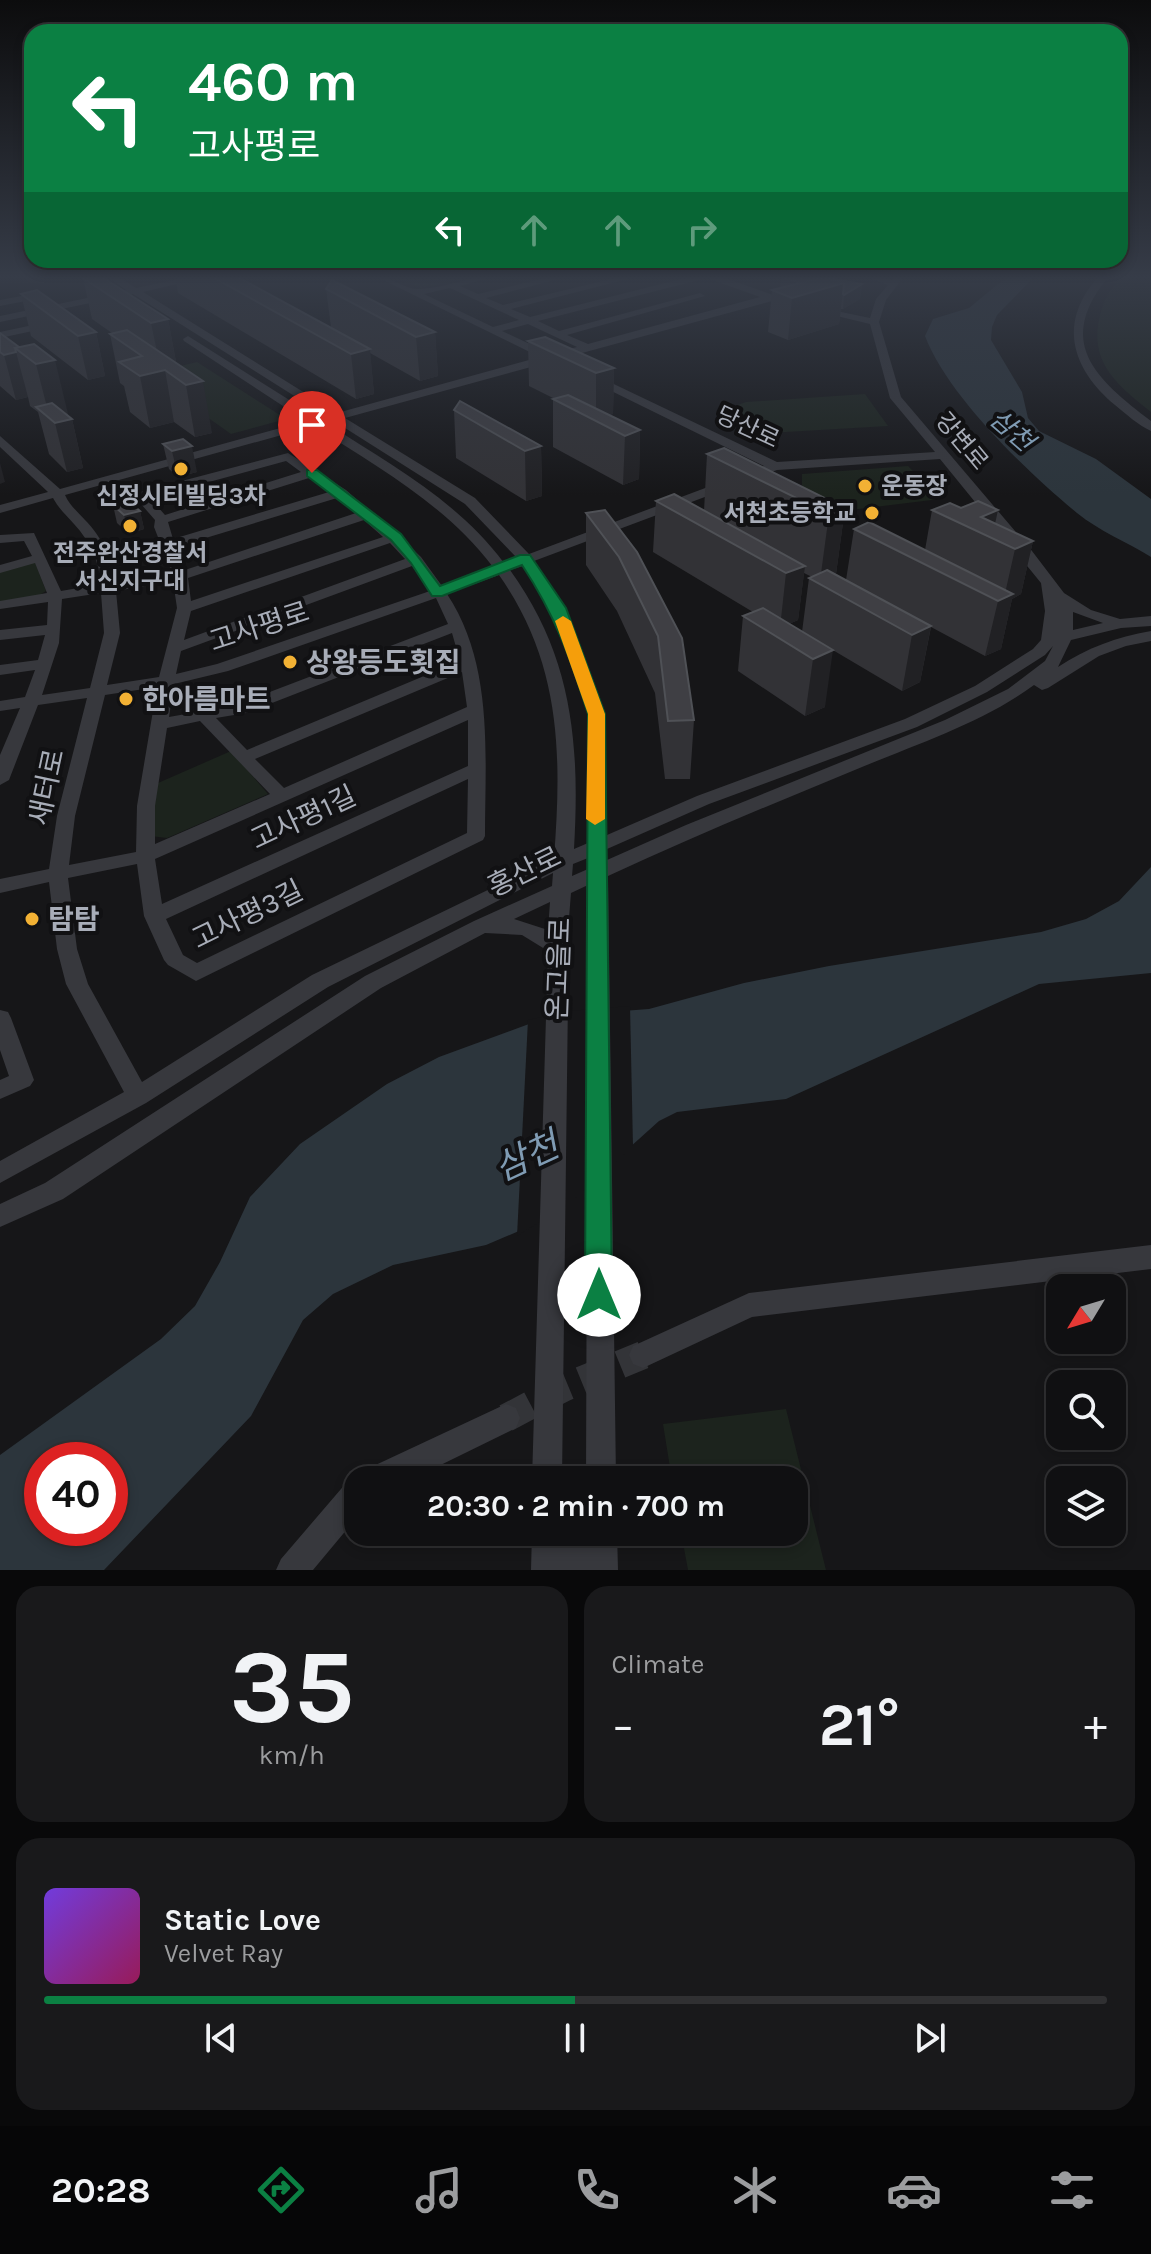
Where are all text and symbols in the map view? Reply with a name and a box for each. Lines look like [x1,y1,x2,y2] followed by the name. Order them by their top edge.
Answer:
[188,49,358,114] text: 460 m
[56,56,160,160] icon: left
[188,125,320,167] text: 고사평로
[428,208,472,252] icon: left
[512,208,556,252] icon: ahead
[596,208,640,252] icon: ahead
[680,208,724,252] icon: right
[278,391,346,473] pin
[712,400,784,454] street label: 당산로
[290,403,334,447] icon: arrive
[983,403,1042,460] water label: 삼천
[930,407,994,475] street label: 강변로
[172,460,190,478] marker: 신정시티빌딩3차
[881,472,947,500] place label: 운동장
[856,477,874,495] marker: 운동장
[96,482,266,510] place label: 신정시티빌딩3차
[724,499,856,527] place label: 서천초등학교
[863,504,881,522] marker: 서천초등학교
[121,517,139,535] marker: 전주완산경찰서 서신지구대
[53,539,207,595] place label: 전주완산경찰서 서신지구대
[205,595,313,658] street label: 고사평로
[306,646,461,679] place label: 상왕등도횟집
[281,653,299,671] marker: 상왕등도횟집
[142,683,271,716] place label: 한아름마트
[117,690,135,708] marker: 한아름마트
[22,746,71,828] street label: 새터로
[245,779,361,856] street label: 고사평1길
[482,840,566,903] street label: 홍산로
[186,873,308,955] street label: 고사평3길
[48,903,100,936] place label: 탐탐
[23,910,41,928] marker: 탐탐
[540,917,577,1021] street label: 온고을로
[488,1122,569,1190] water label: 삼천
[557,1253,641,1337] position arrow
[1046,1274,1126,1354] north arrow
[1046,1274,1126,1546] map controls
[1046,1370,1126,1450] button: search
[24,1442,128,1546] speed limit sign: 40
[1046,1466,1126,1546] button: layers
[427,1488,725,1524] text: 20:30 · 2 min · 700 m
[229,1627,354,1748] text: 35
[612,1649,704,1680] text: Climate
[819,1690,900,1760] text: 21°
[612,1700,635,1751] text: −
[1084,1700,1107,1751] text: +
[259,1740,325,1771] text: km/h
[164,1902,321,1938] text: Static Love
[164,1938,283,1969] text: Velvet Ray
[199,2016,243,2060] icon: previous
[553,2016,597,2060] icon: pause
[908,2016,952,2060] icon: next
[253,2162,309,2218] icon: directions
[411,2162,467,2218] icon: music
[569,2162,625,2218] icon: phone
[727,2162,783,2218] icon: climate
[886,2162,942,2218] icon: car
[1044,2162,1100,2218] icon: filters
[51,2169,150,2211] text: 20:28

